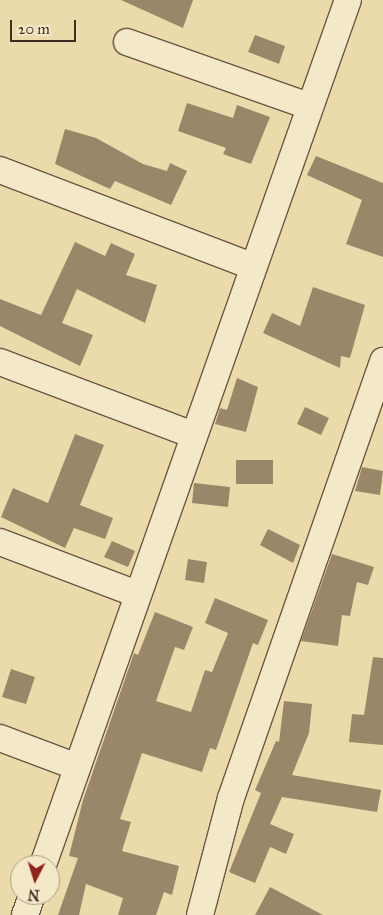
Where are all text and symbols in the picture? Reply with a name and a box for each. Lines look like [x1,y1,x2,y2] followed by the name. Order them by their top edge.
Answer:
[12,10,79,42] scale bar
[18,20,50,38] text: 20 m
[10,855,60,905] north arrow
[27,885,40,903] text: N

